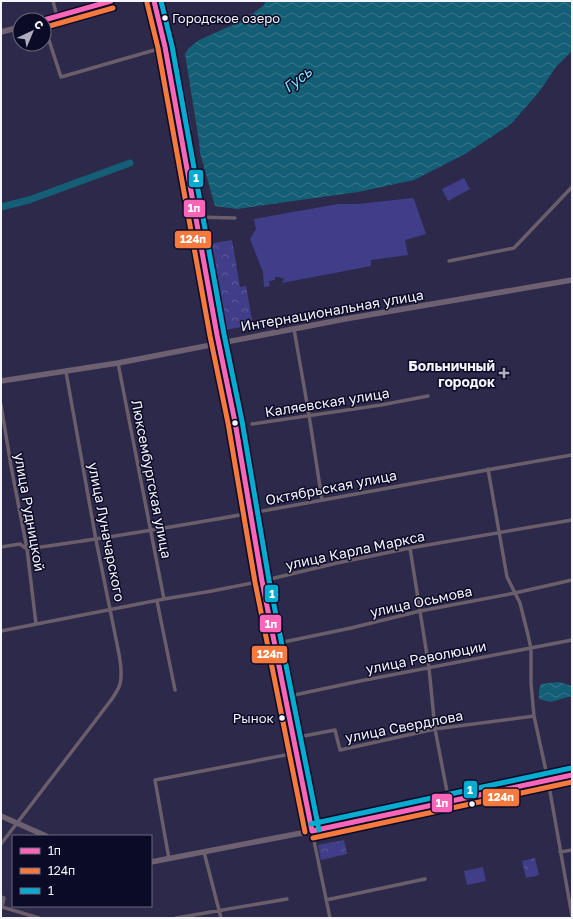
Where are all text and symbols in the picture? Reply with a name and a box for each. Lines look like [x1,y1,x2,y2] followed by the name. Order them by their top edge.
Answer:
[172,10,280,26] place label: Городское озеро
[12,12,52,52] north arrow
[160,13,170,23] marker: Городское озеро
[32,17,47,32] text: С
[279,62,316,97] water label: Гусь
[188,169,204,188] line badge: 1
[193,171,199,184] text: 1
[183,199,206,218] line badge: 1п
[188,201,201,214] text: 1п
[174,230,212,249] line badge: 124п
[180,232,206,245] text: 124п
[239,286,425,334] street label: Интернациональная улица
[408,357,495,390] place label: Больничный городок
[498,367,510,379] marker: Больничный городок
[264,384,390,420] street label: Каляевская улица
[128,398,176,560] street label: Люксембургская улица
[230,418,240,428] unlabelled marker
[11,451,49,573] street label: улица Рудницкой
[85,461,129,603] street label: улица Луначарского
[264,466,398,508] street label: Октябрьская улица
[284,527,426,573] street label: улица Карла Маркса
[368,582,474,620] street label: улица Осьмова
[264,584,279,603] line badge: 1
[269,587,275,600] text: 1
[259,614,282,633] line badge: 1п
[265,617,278,630] text: 1п
[364,637,488,677] street label: улица Революции
[251,645,288,664] line badge: 124п
[257,647,283,660] text: 124п
[344,706,464,746] street label: улица Свердлова
[233,710,275,726] place label: Рынок
[277,713,287,723] marker: Рынок
[463,780,478,799] line badge: 1
[467,783,473,796] text: 1
[482,788,520,807] line badge: 124п
[488,790,514,803] text: 124п
[431,793,453,813] line badge: 1п
[436,796,449,809] text: 1п
[467,799,477,809] unlabelled marker
[12,835,152,907] legend
[48,843,61,858] text: 1п
[48,863,75,878] text: 124п
[48,883,54,898] text: 1

